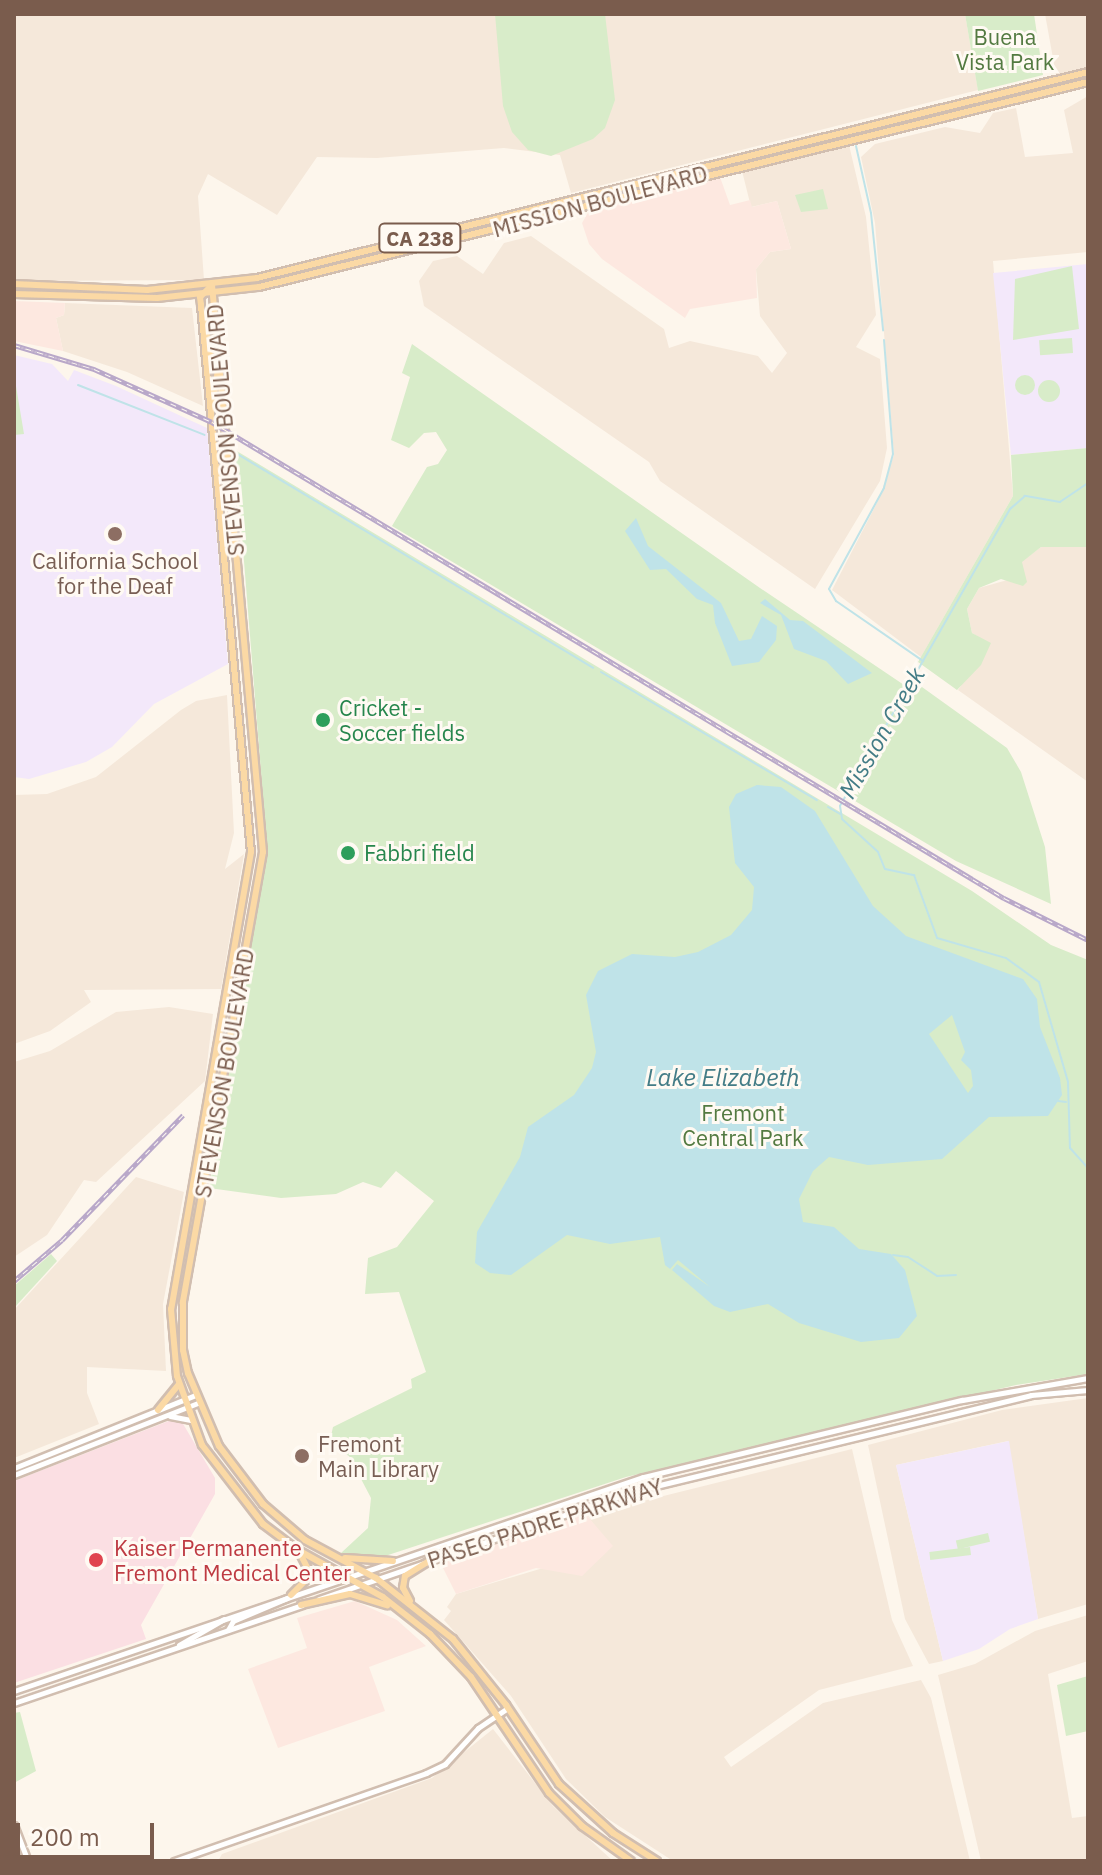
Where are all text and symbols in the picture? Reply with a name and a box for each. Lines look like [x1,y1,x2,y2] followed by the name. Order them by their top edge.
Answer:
[956,23,1054,74] park label: Buena Vista Park
[490,160,710,242] street label: MISSION BOULEVARD
[378,222,462,254] road number: CA 238
[201,303,249,557] street label: STEVENSON BOULEVARD
[106,525,124,543] marker: California School for the Deaf
[32,547,198,598] place label: California School for the Deaf
[833,662,931,804] water label: Mission Creek
[339,694,465,746] place label: Cricket - Soccer fields
[314,711,332,729] marker: Cricket - Soccer fields
[364,840,475,866] place label: Fabbri field
[339,844,357,862] marker: Fabbri field
[189,946,259,1200] street label: STEVENSON BOULEVARD
[646,1064,800,1092] water label: Lake Elizabeth
[682,1099,804,1150] park label: Fremont Central Park
[318,1430,439,1482] place label: Fremont Main Library
[293,1447,311,1465] marker: Fremont Main Library
[424,1472,666,1574] street label: PASEO PADRE PARKWAY
[114,1534,351,1586] place label: Kaiser Permanente Fremont Medical Center
[85,1549,107,1571] marker: Kaiser Permanente Fremont Medical Center
[20,1807,158,1857] scale bar
[30,1821,100,1853] text: 200 m

